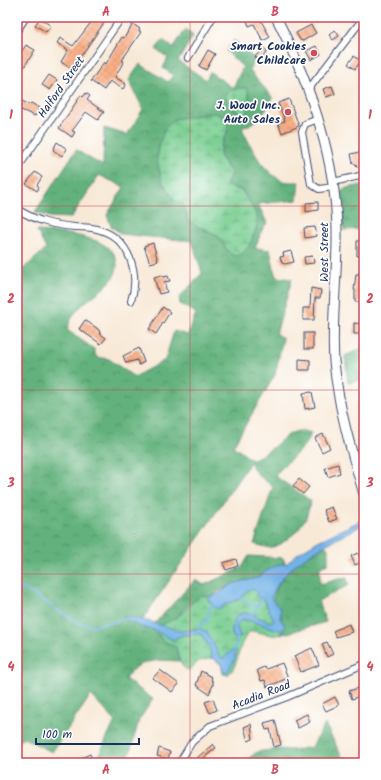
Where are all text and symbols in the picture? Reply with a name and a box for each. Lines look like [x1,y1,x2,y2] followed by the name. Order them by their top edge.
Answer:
[102,2,110,23] text: A
[271,2,279,23] text: B
[230,37,306,70] place label: Smart Cookies Childcare
[309,48,319,58] marker: Smart Cookies Childcare
[33,52,90,122] street label: Halford Street
[216,96,280,129] place label: J. Wood Inc. Auto Sales
[9,105,13,126] text: 1
[368,105,372,126] text: 1
[283,107,293,117] marker: J. Wood Inc. Auto Sales
[315,222,334,282] street label: West Street
[7,289,15,310] text: 2
[366,289,374,310] text: 2
[6,473,15,494] text: 3
[365,473,374,494] text: 3
[7,657,15,678] text: 4
[366,657,374,678] text: 4
[229,675,294,715] street label: Acadia Road
[36,720,139,746] scale bar
[42,725,73,744] text: 100 m
[102,760,110,780] text: A
[271,760,279,780] text: B

